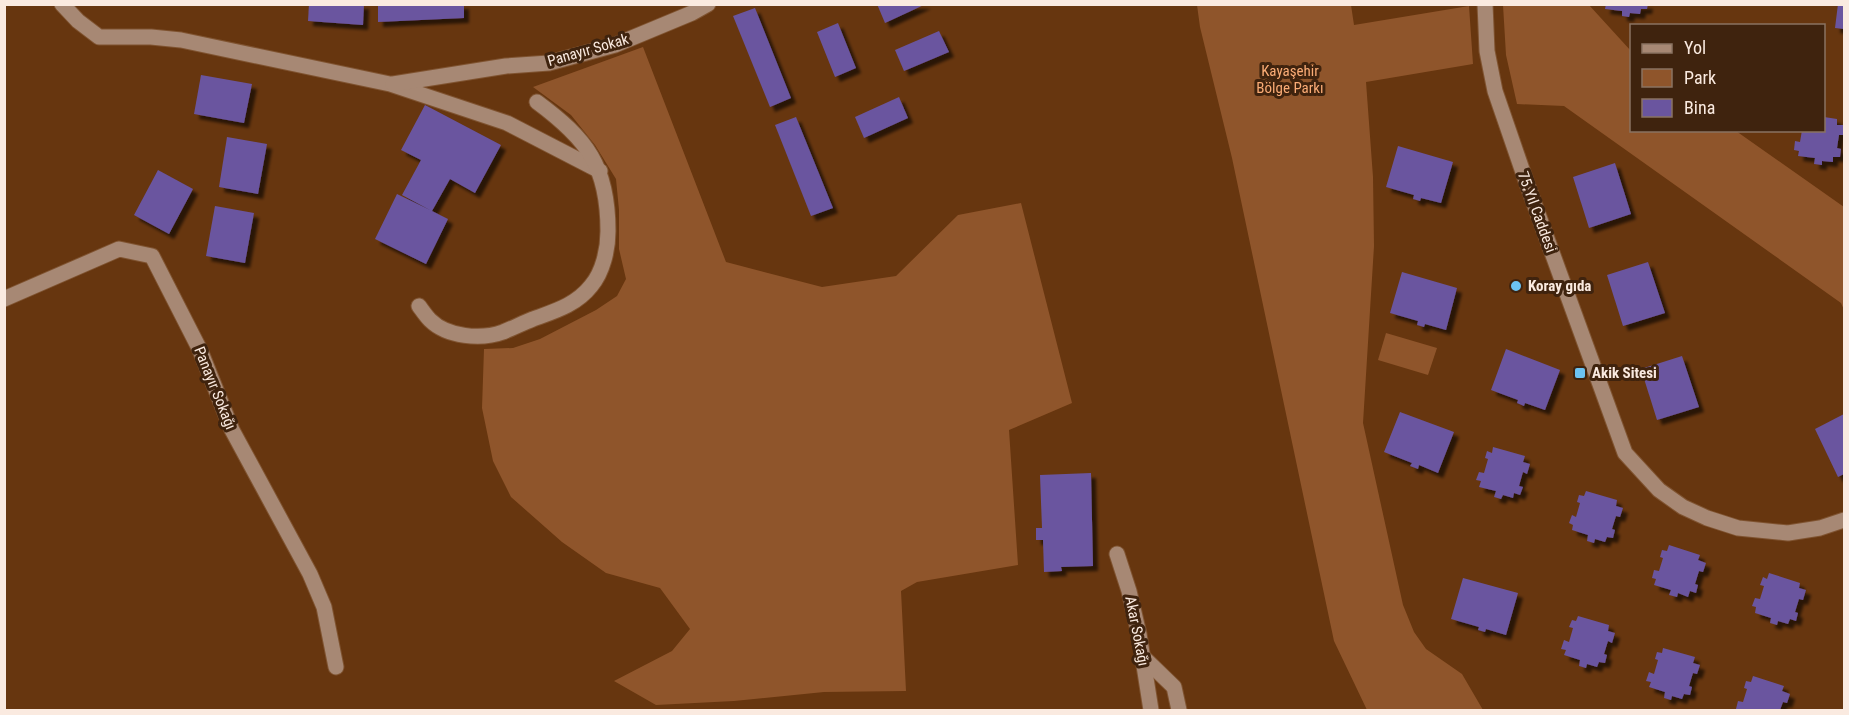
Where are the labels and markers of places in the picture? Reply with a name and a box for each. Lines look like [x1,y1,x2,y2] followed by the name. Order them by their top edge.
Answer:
[1528,277,1591,295] place label: Koray gıda
[1509,279,1523,293] marker: Koray gıda
[1592,364,1657,382] place label: Akik Sitesi
[1573,366,1587,380] marker: Akik Sitesi

